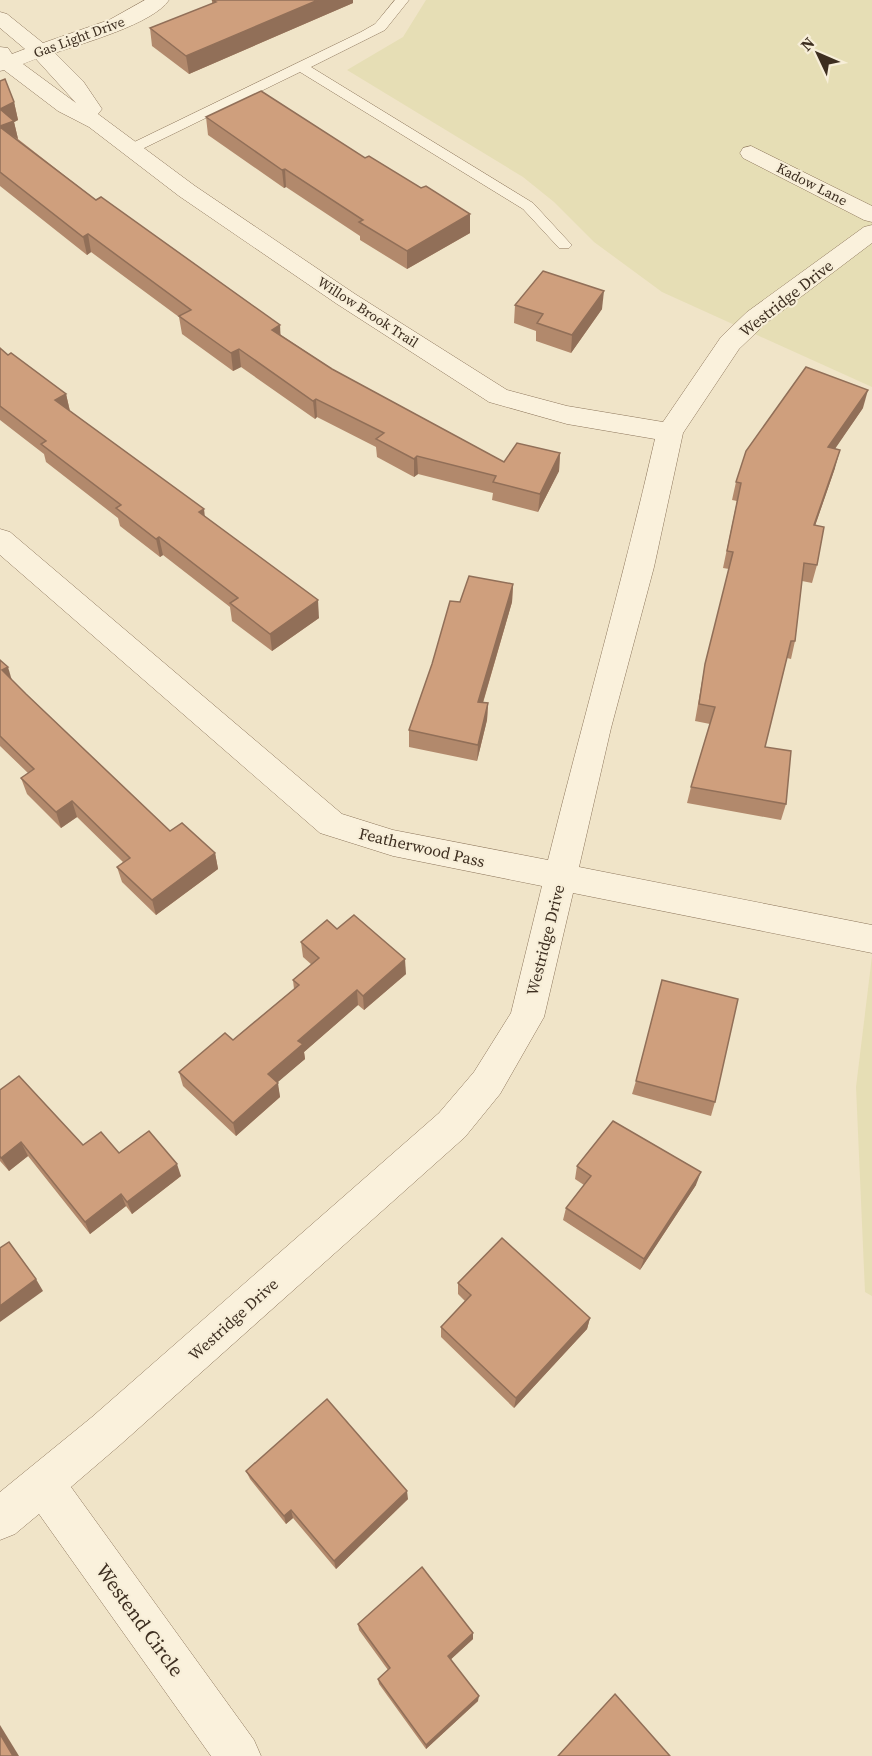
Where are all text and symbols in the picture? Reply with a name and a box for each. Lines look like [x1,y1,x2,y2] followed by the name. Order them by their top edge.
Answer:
[31,11,127,63] street label: Gas Light Drive
[788,24,848,84] north arrow
[795,31,819,55] text: N
[773,158,851,210] street label: Kadow Lane
[734,254,838,342] street label: Westridge Drive
[313,272,423,352] street label: Willow Brook Trail
[357,822,487,872] street label: Featherwood Pass
[521,882,569,998] street label: Westridge Drive
[183,1273,283,1365] street label: Westridge Drive
[89,1558,191,1682] street label: Westend Circle

